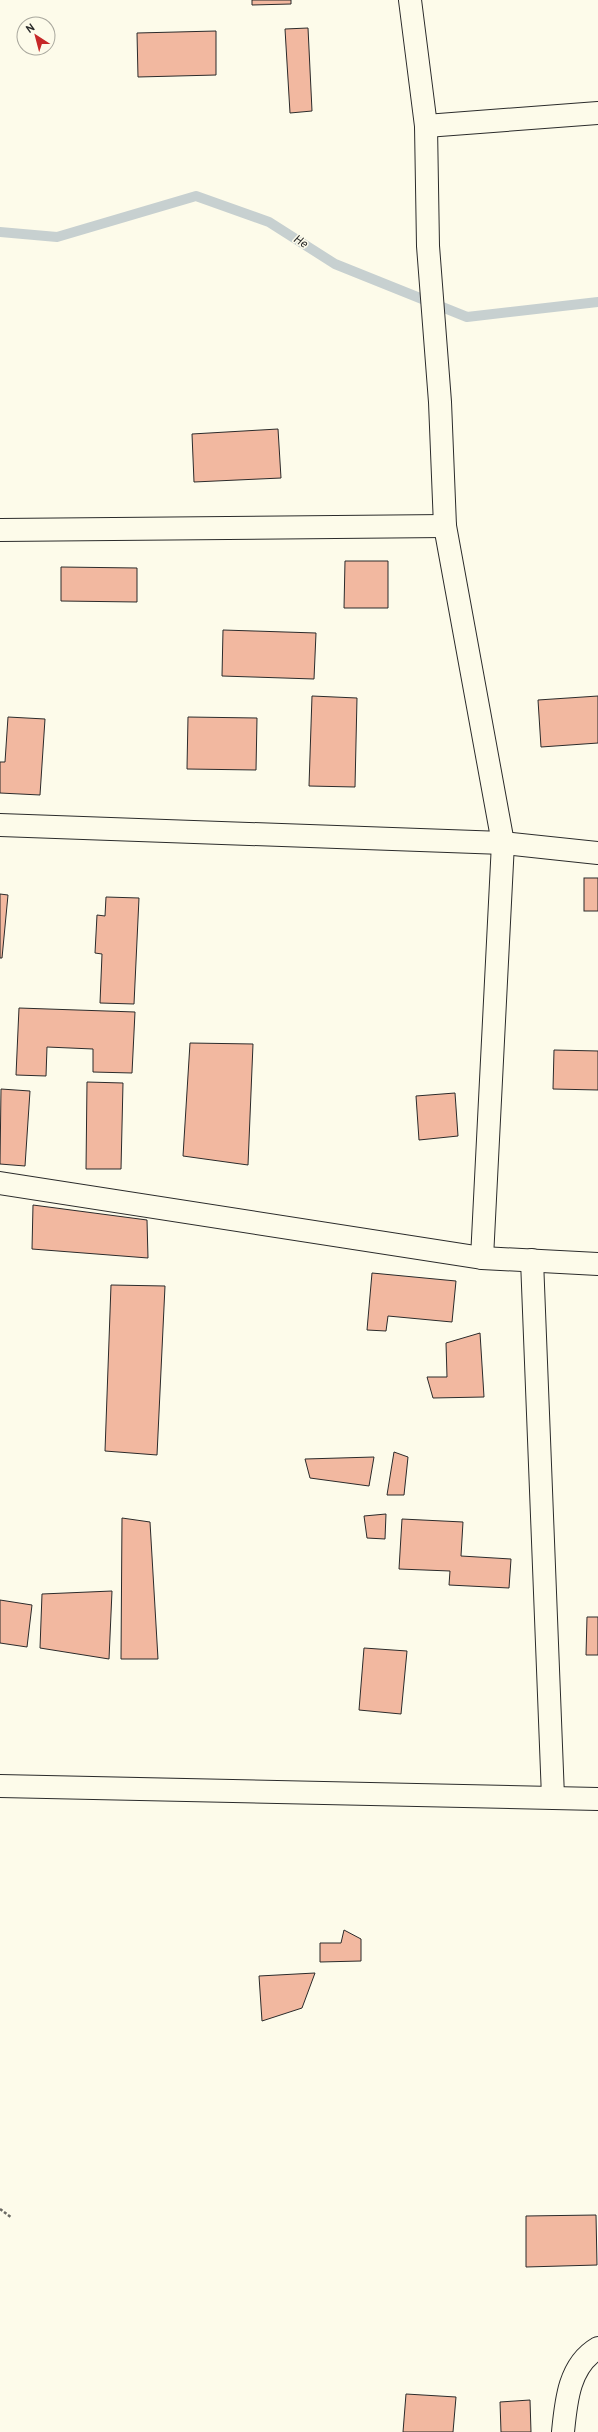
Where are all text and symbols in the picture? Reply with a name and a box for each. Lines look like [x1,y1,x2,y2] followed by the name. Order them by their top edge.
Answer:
[16,16,56,56] north arrow
[23,21,38,37] text: N
[290,231,311,253] water label: He

